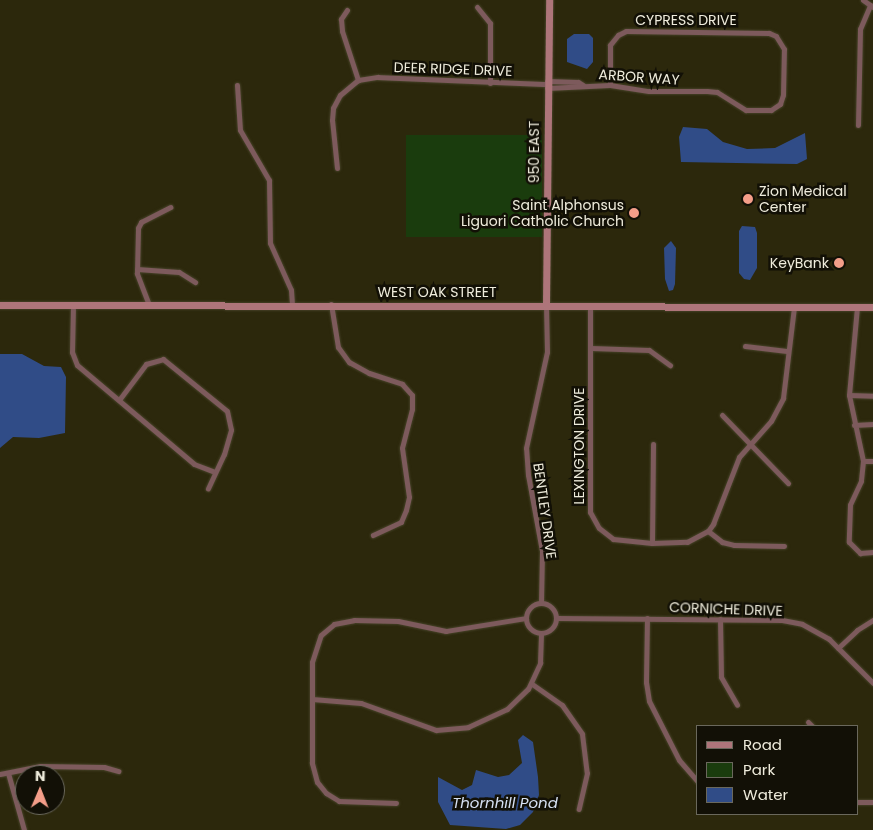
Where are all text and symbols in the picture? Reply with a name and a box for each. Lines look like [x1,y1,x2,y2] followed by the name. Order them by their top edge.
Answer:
[635,12,737,28] street label: CYPRESS DRIVE
[393,59,513,79] street label: DEER RIDGE DRIVE
[598,66,680,88] street label: ARBOR WAY
[526,121,542,183] street label: 950 EAST
[759,183,847,216] place label: Zion Medical Center
[741,192,755,206] marker: Zion Medical Center
[461,197,624,230] place label: Saint Alphonsus Liguori Catholic Church
[628,207,640,219] marker: Saint Alphonsus Liguori Catholic Church
[770,255,829,271] place label: KeyBank
[833,257,845,269] marker: KeyBank
[377,284,497,300] street label: WEST OAK STREET
[571,388,587,504] street label: LEXINGTON DRIVE
[530,462,560,560] street label: BENTLEY DRIVE
[669,599,783,619] street label: CORNICHE DRIVE
[696,725,858,815] legend
[743,734,782,755] text: Road
[743,759,775,780] text: Park
[15,765,65,815] north arrow
[35,766,46,786] text: N
[743,784,788,805] text: Water
[452,794,558,812] water label: Thornhill Pond

